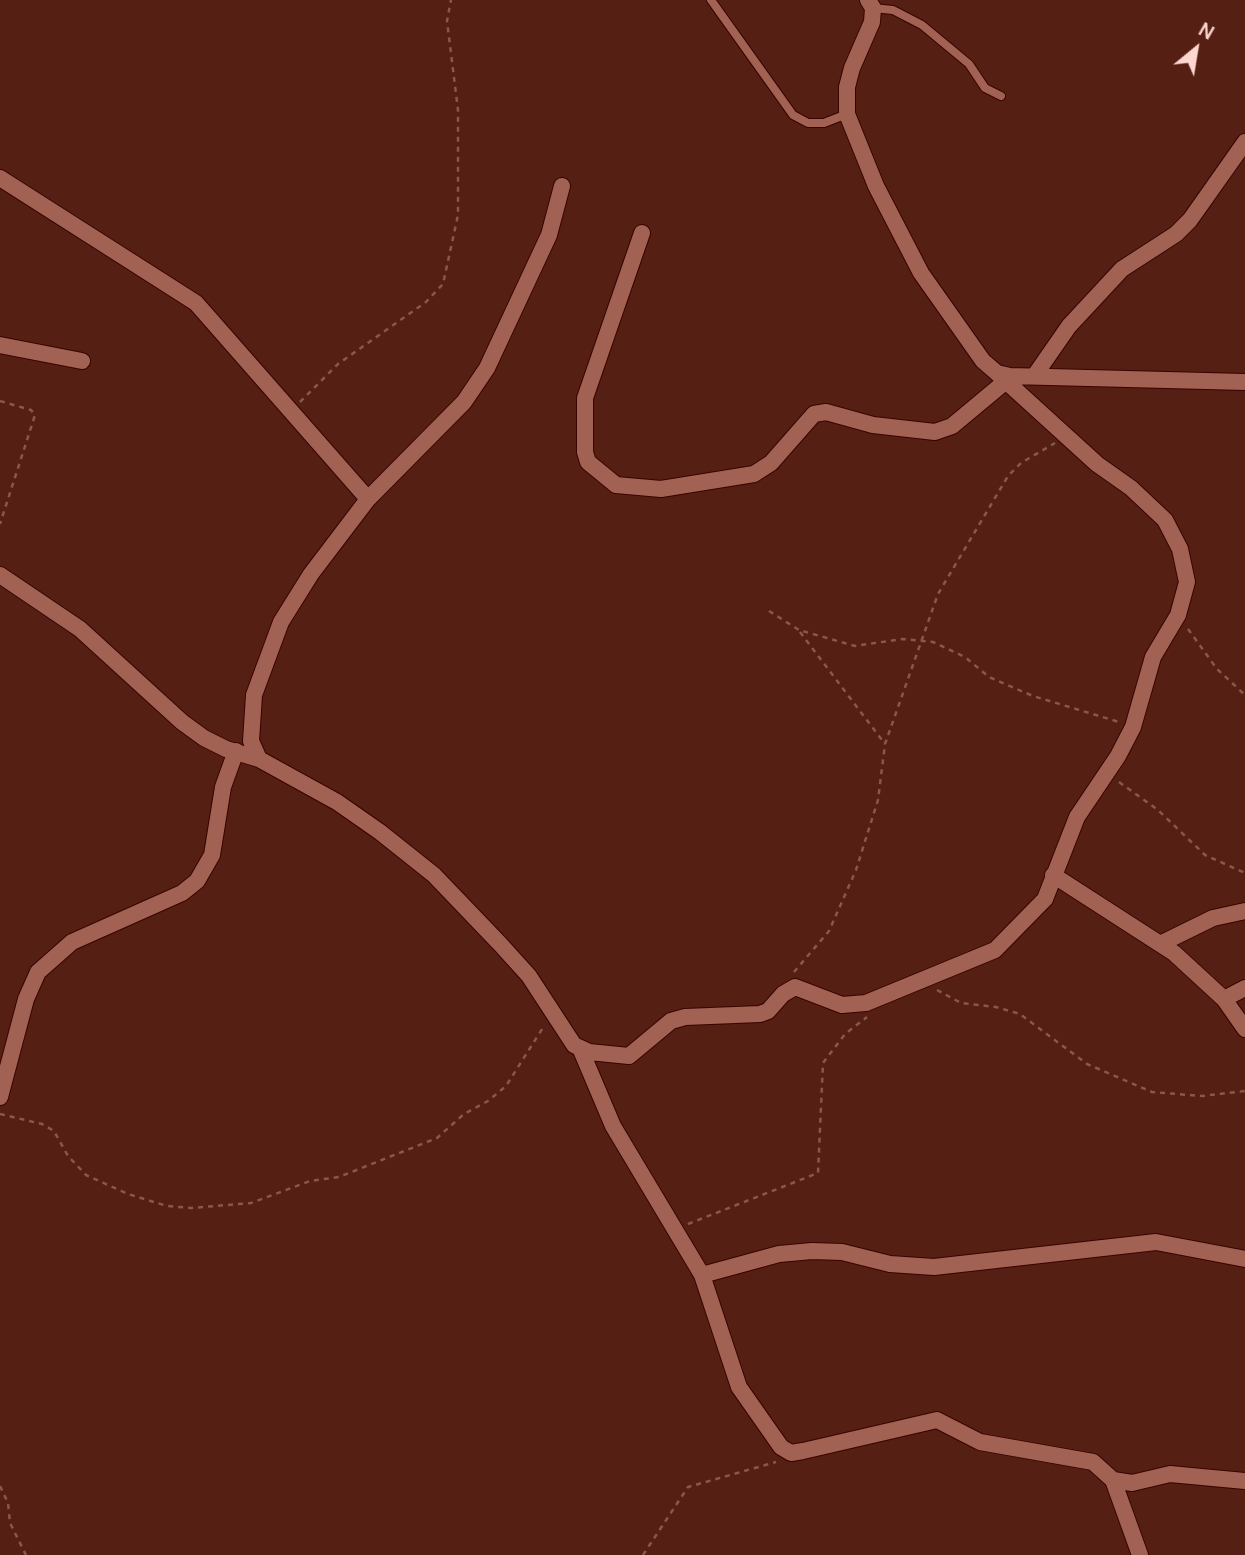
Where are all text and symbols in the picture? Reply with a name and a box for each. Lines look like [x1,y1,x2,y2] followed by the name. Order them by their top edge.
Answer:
[1161,14,1231,84] north arrow
[1194,16,1219,45] text: N

